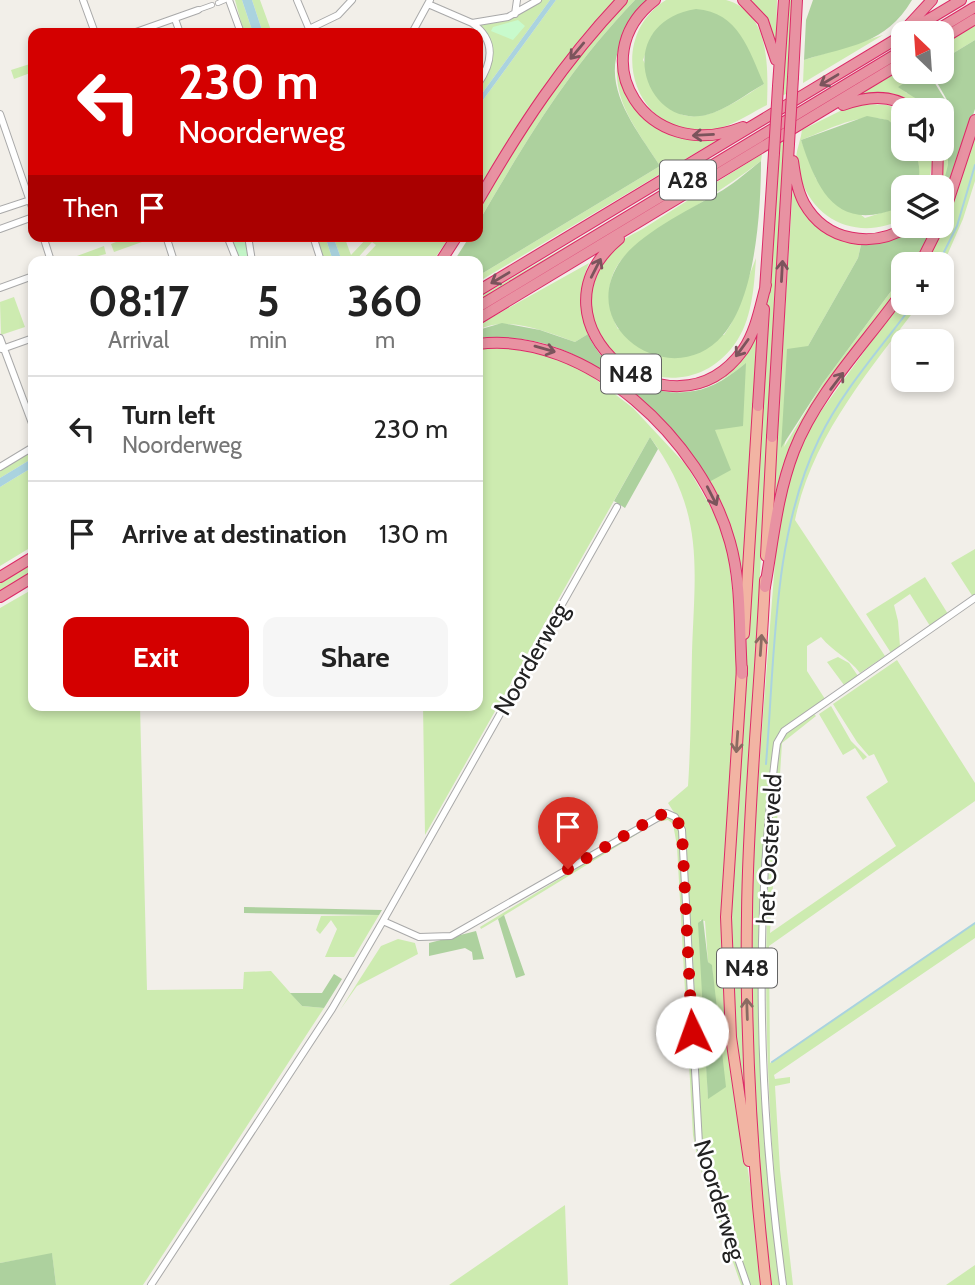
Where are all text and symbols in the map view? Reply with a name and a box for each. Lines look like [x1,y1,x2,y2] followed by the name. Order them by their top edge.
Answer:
[891,21,954,84] north arrow
[891,21,954,392] map controls
[569,41,584,59] one-way arrow
[178,52,319,111] text: 230 m
[63,56,154,147] icon: left
[820,72,839,87] one-way arrow
[891,98,954,161] button: sound
[178,112,345,151] text: Noorderweg
[692,129,715,142] one-way arrow
[660,160,716,200] road number: A28
[891,175,954,238] button: layers
[133,189,171,227] icon: arrive
[63,192,119,224] text: Then
[891,252,954,315] button: +
[590,258,604,278] one-way arrow
[775,260,788,283] one-way arrow
[490,271,510,285] one-way arrow
[88,275,189,327] text: 08:17
[257,275,279,327] text: 5
[347,275,423,327] text: 360
[108,326,169,354] text: Arrival
[249,326,287,354] text: min
[375,326,395,354] text: m
[891,329,954,392] button: −
[735,338,750,357] one-way arrow
[534,344,556,357] one-way arrow
[601,354,661,394] road number: N48
[829,372,844,391] one-way arrow
[122,399,215,431] text: Turn left
[63,410,101,448] icon: left
[374,413,448,445] text: 230 m
[122,431,242,459] text: Noorderweg
[706,485,720,506] one-way arrow
[63,515,101,553] icon: arrive
[122,518,347,550] text: Arrive at destination
[379,518,448,550] text: 130 m
[487,597,575,720] street label: Noorderweg
[63,617,249,697] button: Exit
[263,617,448,697] button: Share
[755,634,768,656] one-way arrow
[730,731,743,753] one-way arrow
[751,773,787,925] street label: het Oosterveld
[538,797,598,869] pin
[549,808,587,846] icon: arrive
[717,948,777,987] road number: N48
[655,995,729,1069] position arrow
[741,997,754,1020] one-way arrow
[688,1136,752,1265] street label: Noorderweg

